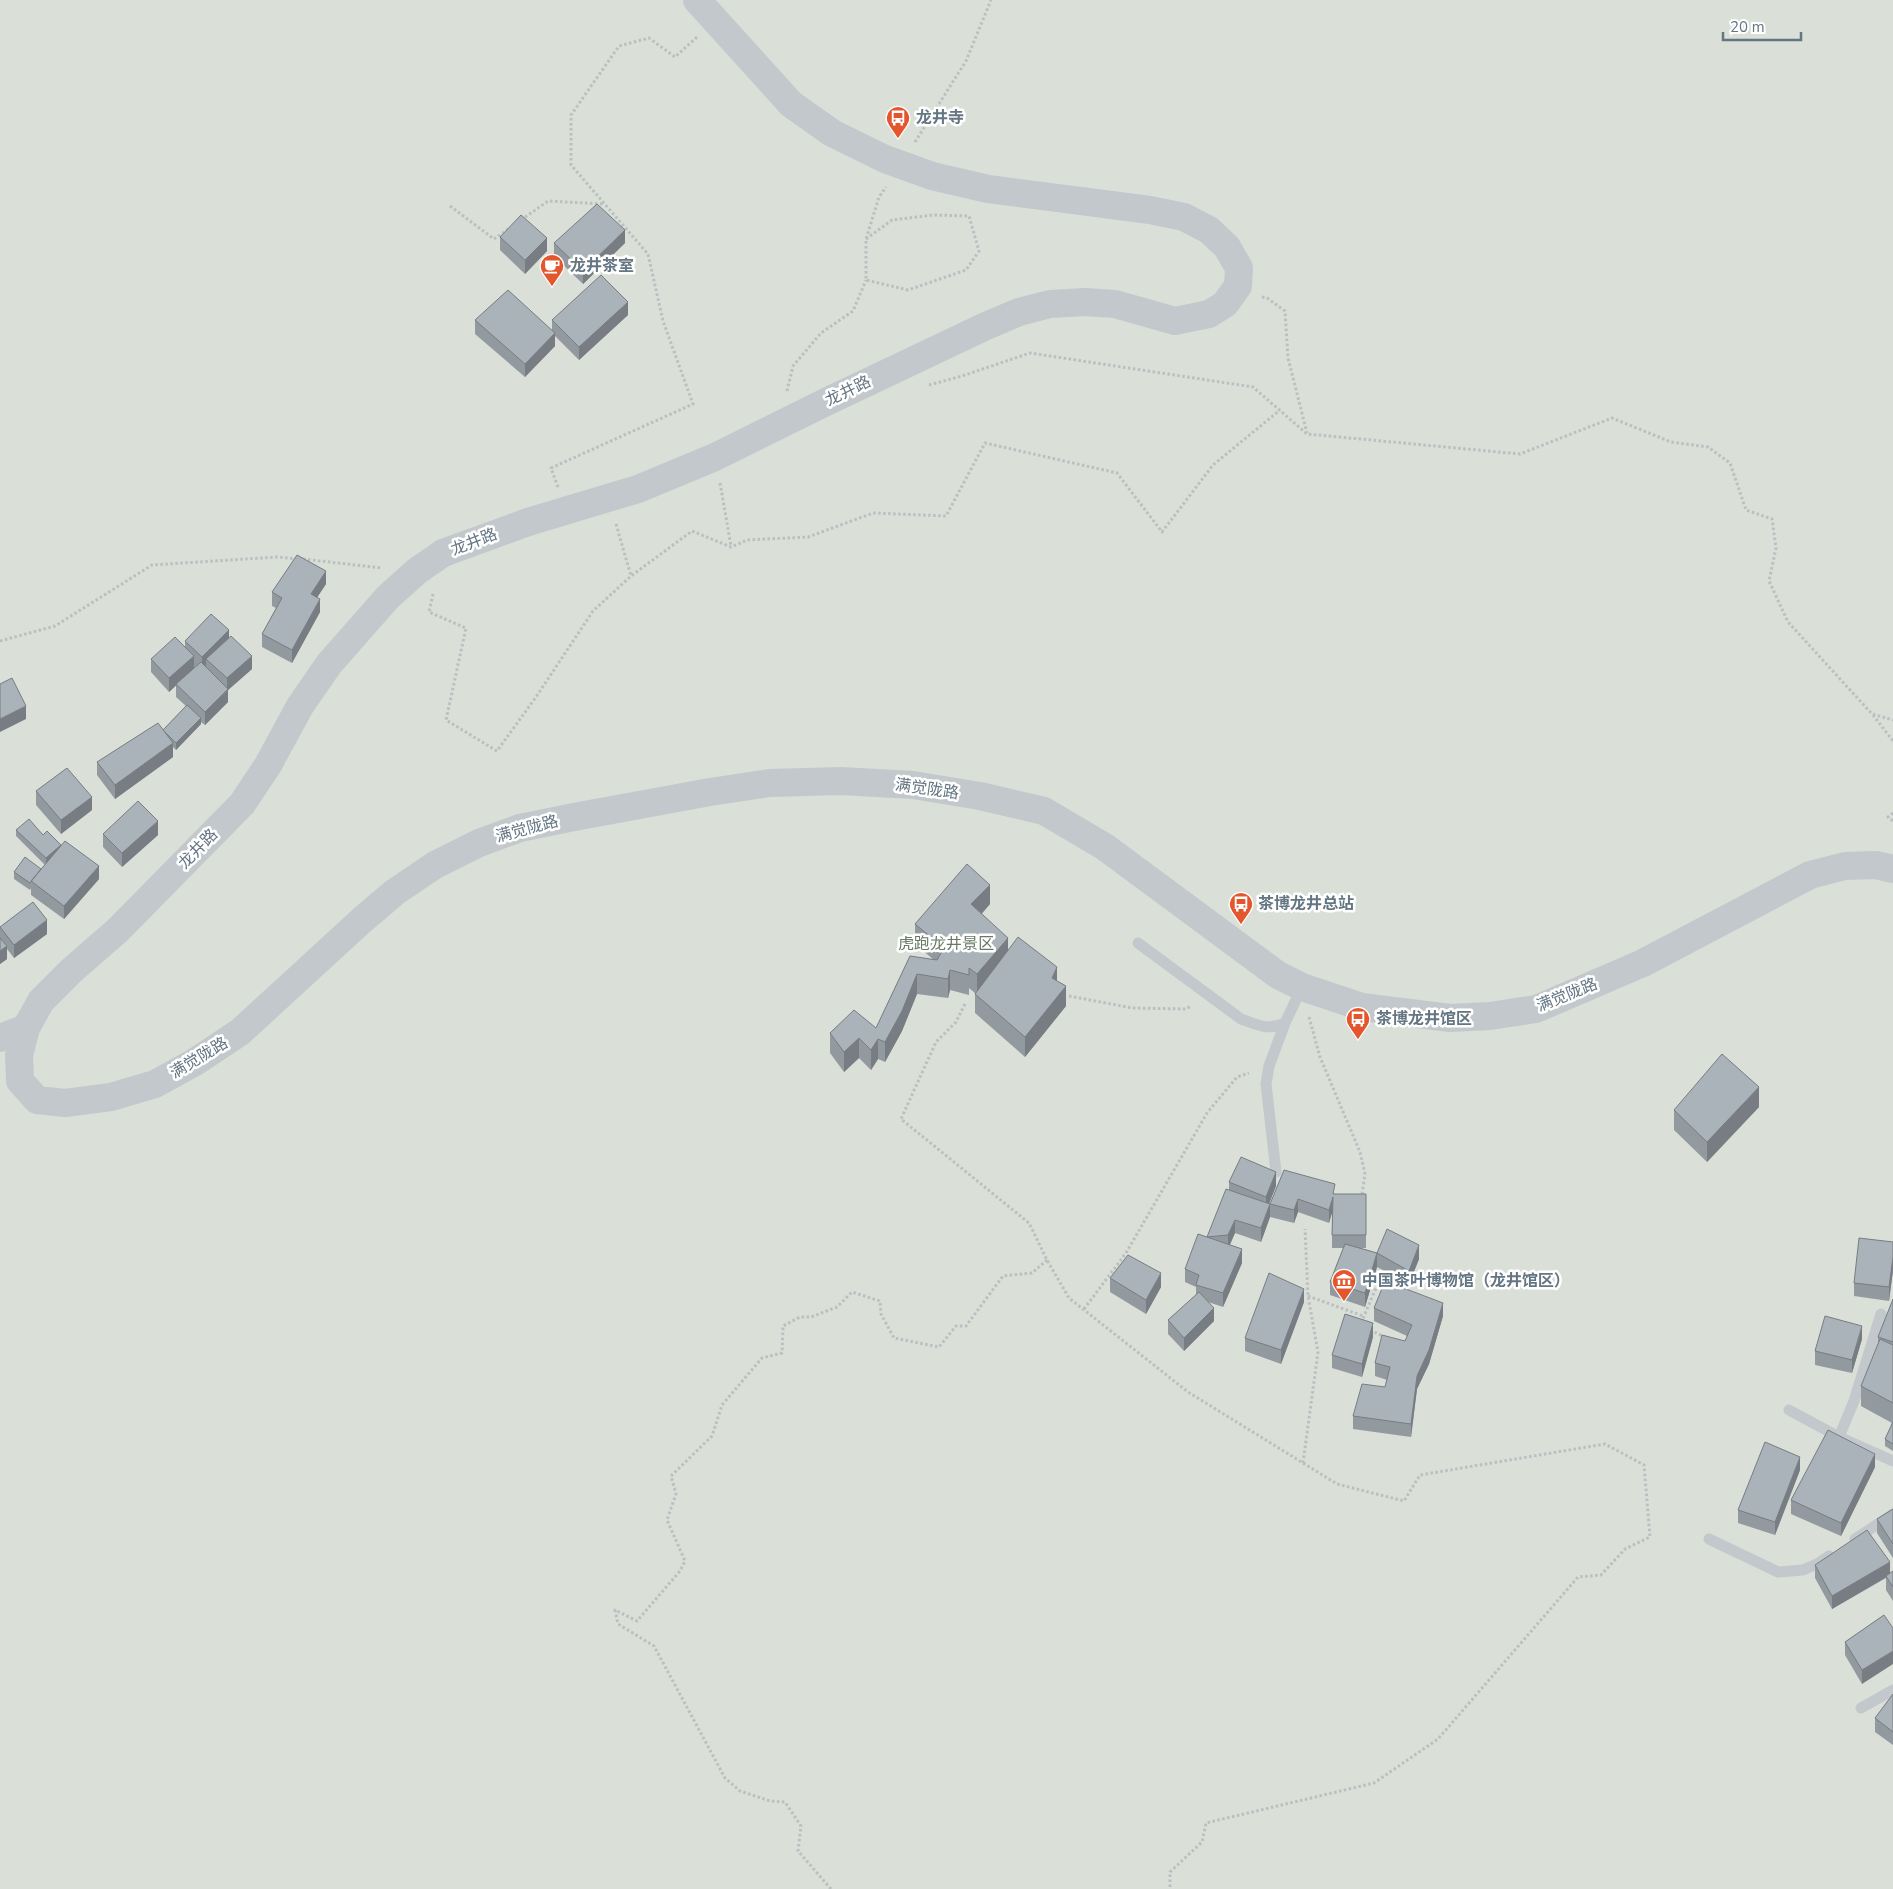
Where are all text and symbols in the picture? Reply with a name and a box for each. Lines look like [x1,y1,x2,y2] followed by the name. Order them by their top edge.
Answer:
[1723,10,1800,42] scale bar
[1730,17,1765,37] text: 20 m
[885,105,911,139] bus stop icon: 龙井寺
[916,107,964,129] place label: 龙井寺
[539,253,565,287] cafe icon: 龙井茶室
[570,255,634,277] place label: 龙井茶室
[822,371,874,411] street label: 龙井路
[448,523,500,561] street label: 龙井路
[894,774,960,804] street label: 满觉陇路
[493,810,561,848] street label: 满觉陇路
[173,824,223,874] street label: 龙井路
[1228,891,1254,925] bus stop icon: 茶博龙井总站
[1258,893,1354,915] place label: 茶博龙井总站
[898,933,994,955] park label: 虎跑龙井景区
[1533,973,1601,1017] street label: 满觉陇路
[1345,1006,1371,1040] bus stop icon: 茶博龙井馆区
[1376,1008,1472,1030] place label: 茶博龙井馆区
[166,1032,232,1084] street label: 满觉陇路
[1331,1268,1357,1302] museum icon: 中国茶叶博物馆（龙井馆区）
[1362,1270,1570,1292] place label: 中国茶叶博物馆（龙井馆区）

